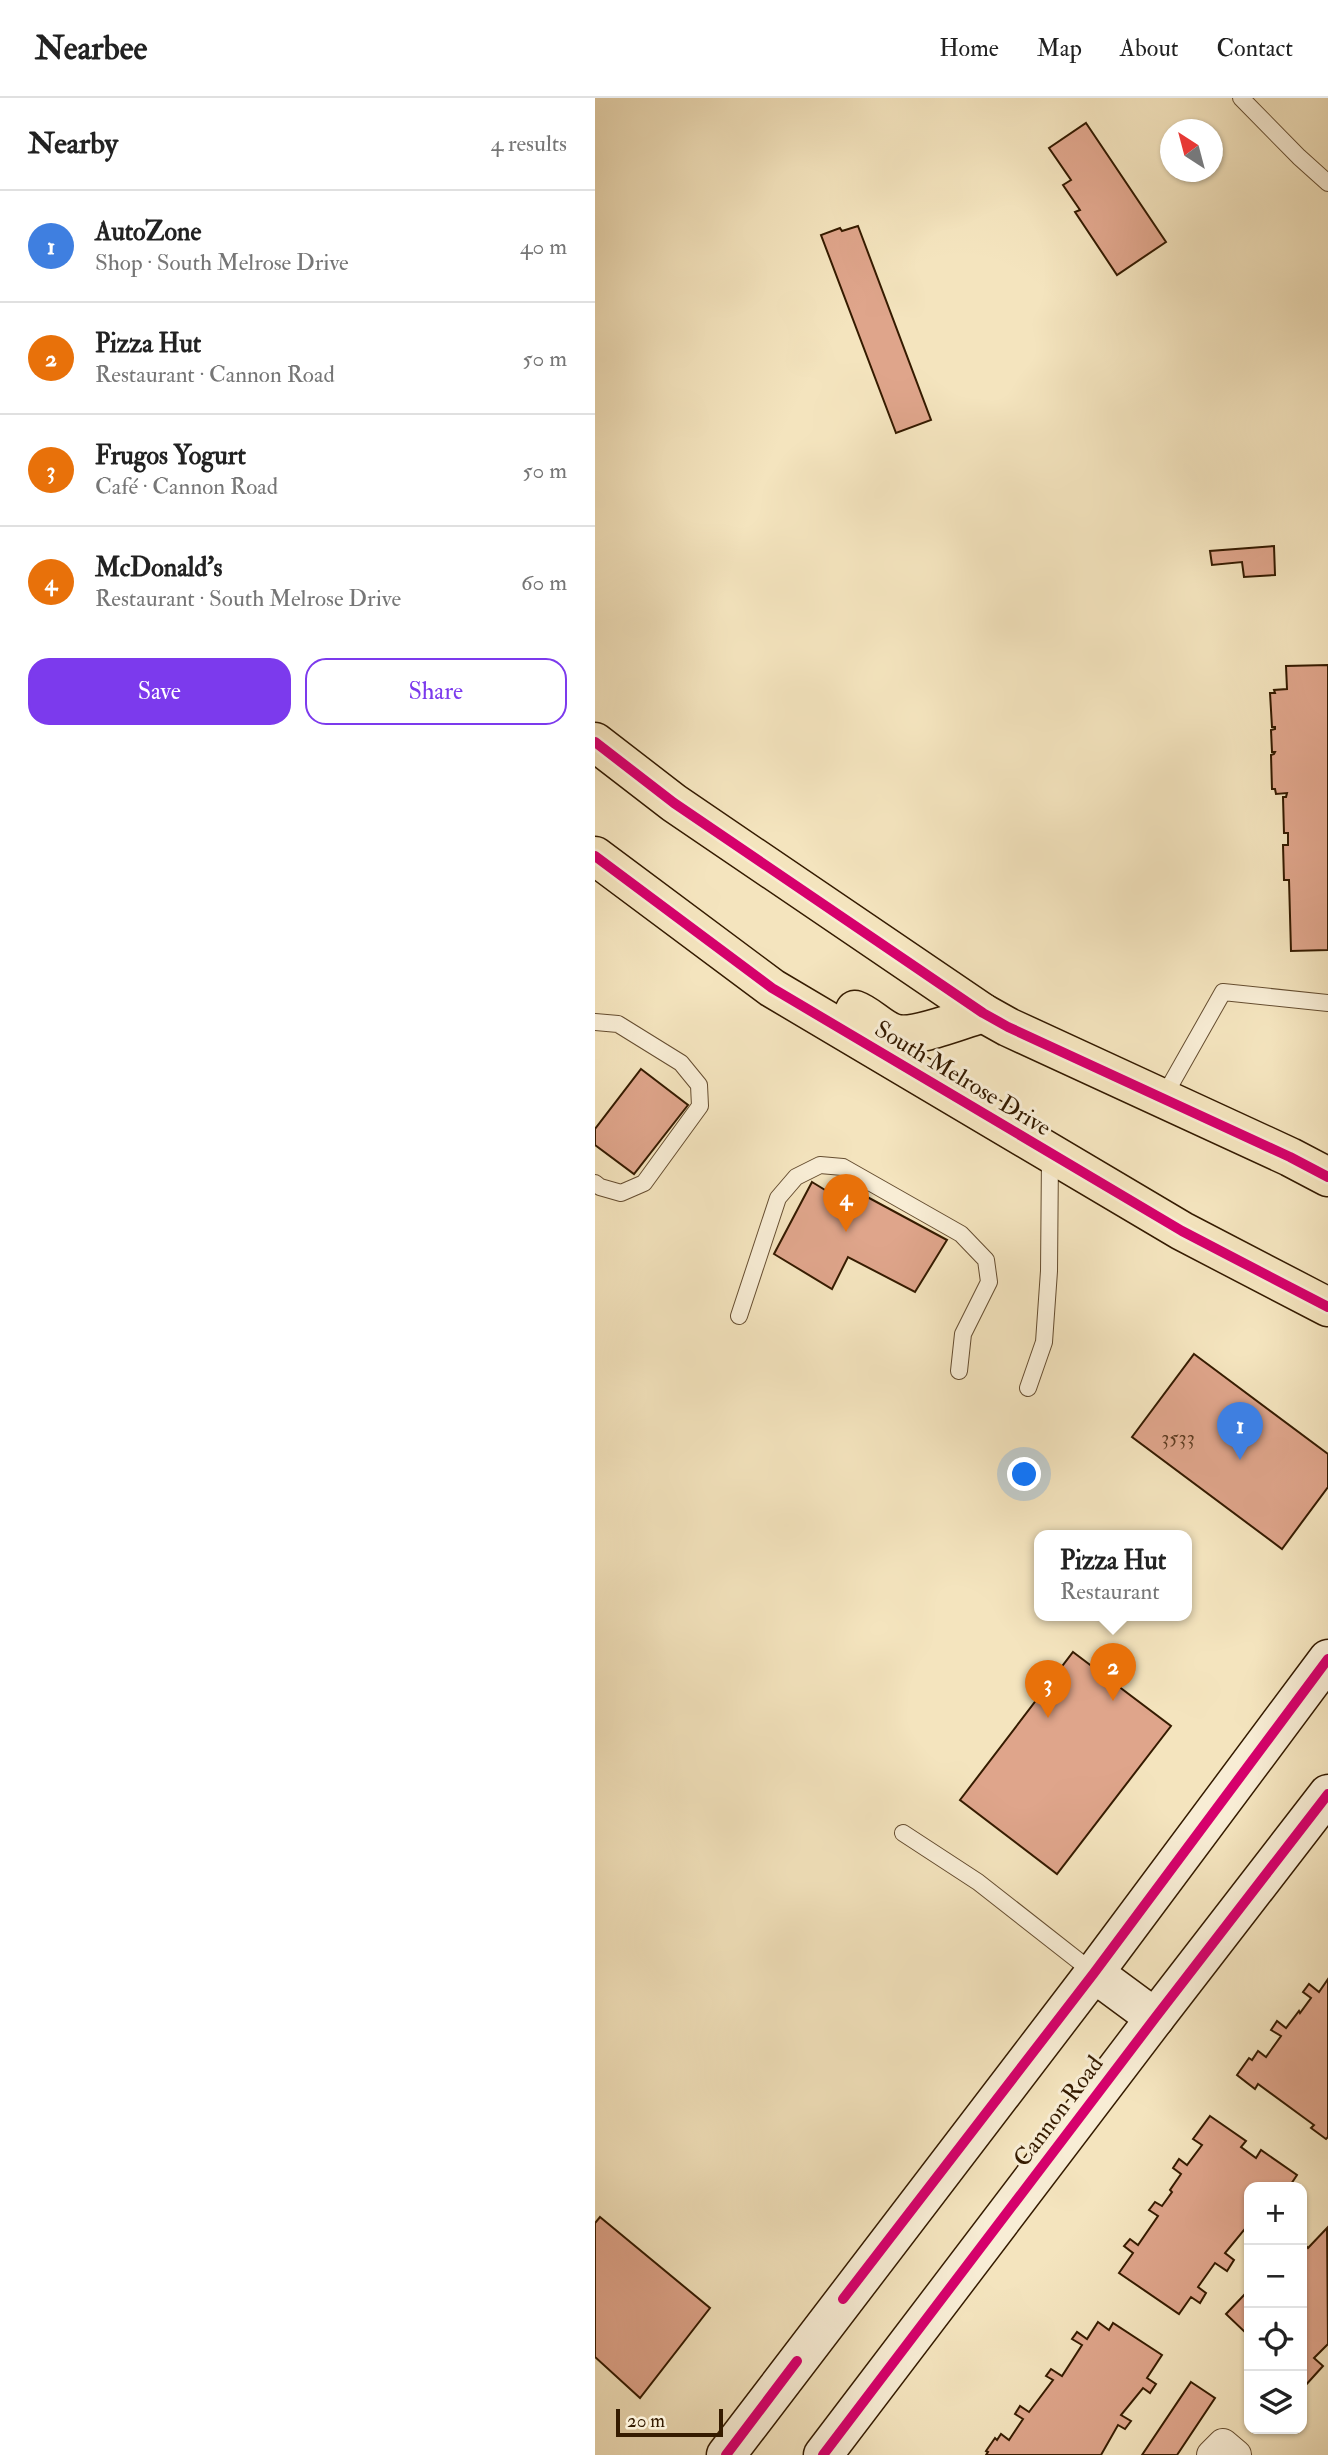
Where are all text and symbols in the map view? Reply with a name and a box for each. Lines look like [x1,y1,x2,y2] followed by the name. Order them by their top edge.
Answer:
[35,28,147,69] text: Nearbee
[939,33,999,64] text: Home
[1037,33,1082,64] text: Map
[1120,33,1179,64] text: About
[1217,33,1293,64] text: Contact
[1160,119,1223,182] north arrow
[28,125,118,162] text: Nearby
[491,129,567,158] text: 4 results
[95,216,201,248] text: AutoZone
[47,232,55,261] text: 1
[520,232,567,261] text: 40 m
[95,248,349,277] text: Shop · South Melrose Drive
[95,328,201,360] text: Pizza Hut
[45,344,57,373] text: 2
[523,344,567,373] text: 50 m
[95,360,335,389] text: Restaurant · Cannon Road
[95,440,246,472] text: Frugos Yogurt
[47,456,55,485] text: 3
[523,456,567,485] text: 50 m
[95,472,278,501] text: Café · Cannon Road
[95,552,222,584] text: McDonald's
[45,568,57,597] text: 4
[521,568,567,597] text: 60 m
[95,584,401,613] text: Restaurant · South Melrose Drive
[28,658,291,725] button: Save
[305,658,567,725] button: Share
[869,1014,1057,1143] street label: South Melrose Drive
[823,1174,869,1232] pin: 4
[1217,1402,1263,1460] pin: 1
[1161,1424,1195,1451] house number: 3533
[1007,1457,1041,1491] your location
[1034,1530,1192,1621] popup
[1060,1545,1166,1577] text: Pizza Hut
[1060,1577,1160,1606] text: Restaurant
[1090,1643,1136,1701] pin: 2
[1025,1660,1071,1718] pin: 3
[1007,2049,1110,2173] street label: Cannon Road
[1244,2182,1307,2434] map controls
[1244,2182,1307,2245] button: +
[1244,2245,1307,2308] button: −
[1244,2308,1307,2371] button: locate
[1244,2371,1307,2434] button: layers
[616,2406,723,2438] scale bar
[627,2409,665,2433] text: 20 m

